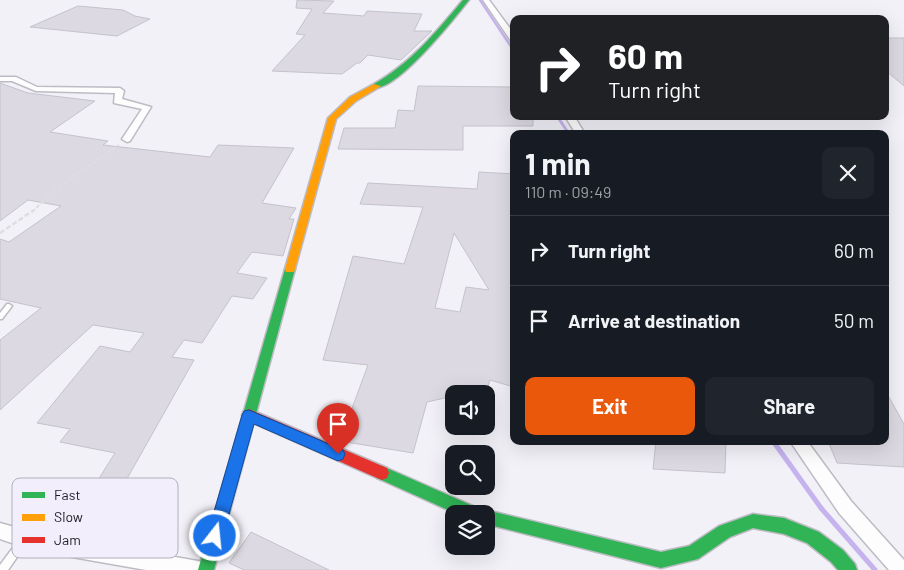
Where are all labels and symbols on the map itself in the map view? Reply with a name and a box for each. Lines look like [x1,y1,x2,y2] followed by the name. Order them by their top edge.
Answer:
[317,403,359,454] pin
[12,478,178,558] legend
[54,486,80,503] text: Fast
[54,508,83,525] text: Slow
[188,509,240,561] position arrow
[54,531,81,548] text: Jam

